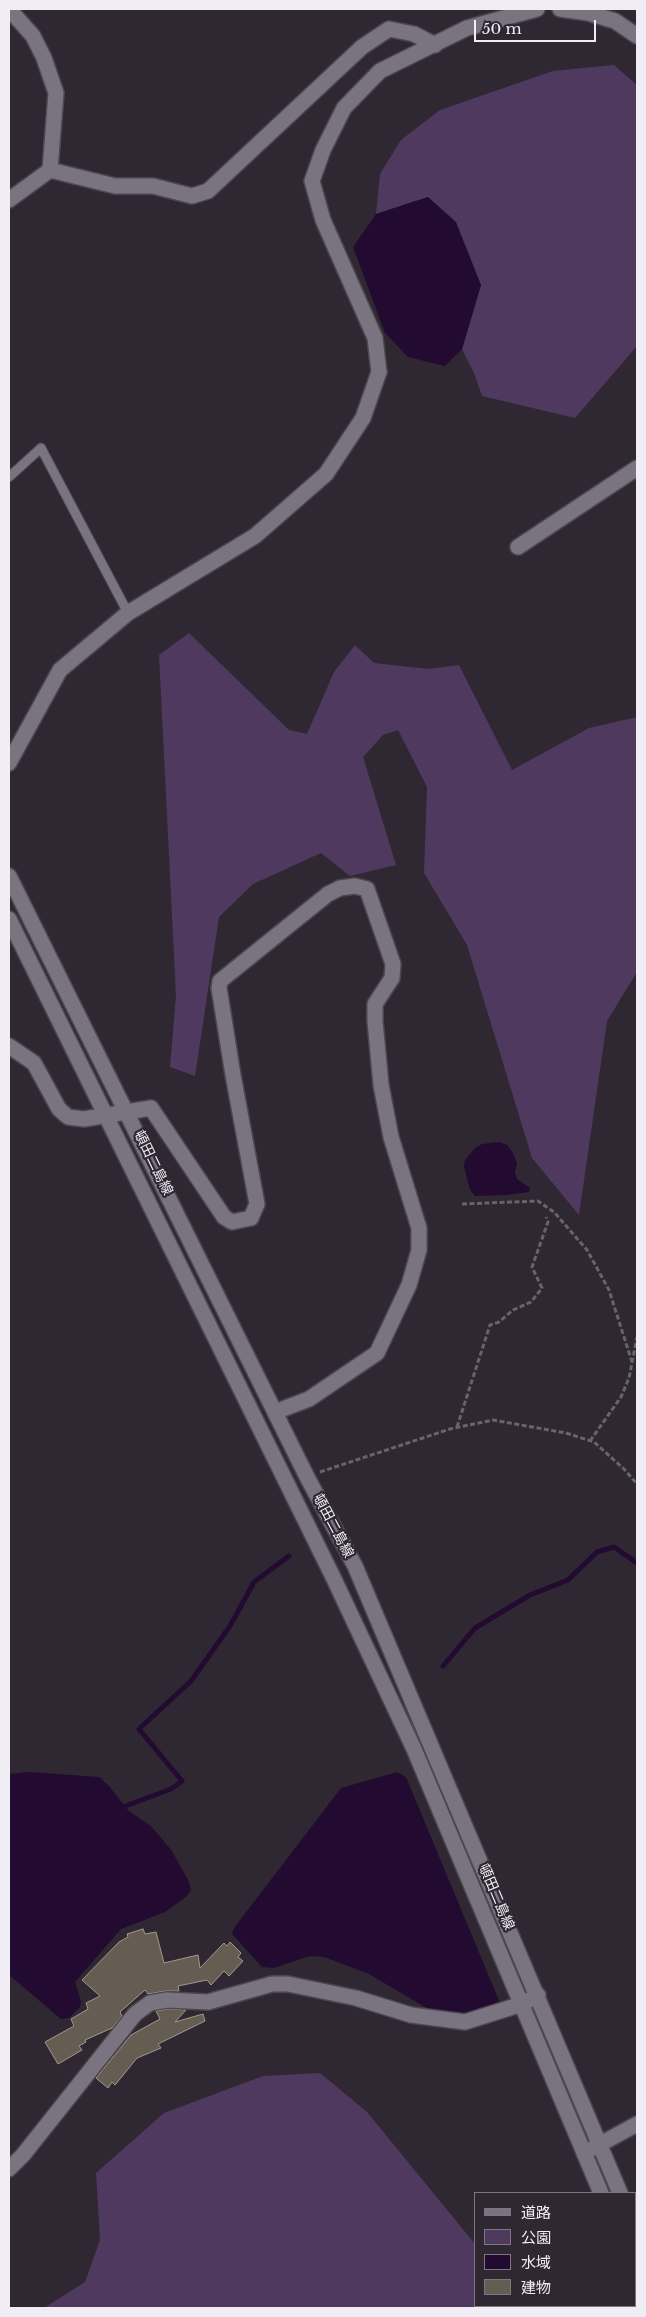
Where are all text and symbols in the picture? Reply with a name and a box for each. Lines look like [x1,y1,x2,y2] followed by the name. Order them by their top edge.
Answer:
[476,10,598,42] scale bar
[482,19,522,38] text: 50 m
[130,1128,176,1198] street label: 頓田二島線
[309,1491,357,1561] street label: 頓田二島線
[475,1862,517,1932] street label: 頓田二島線
[473,2192,636,2307] legend
[521,2203,551,2222] text: 道路
[521,2228,551,2247] text: 公園
[521,2253,551,2272] text: 水域
[521,2278,551,2297] text: 建物

